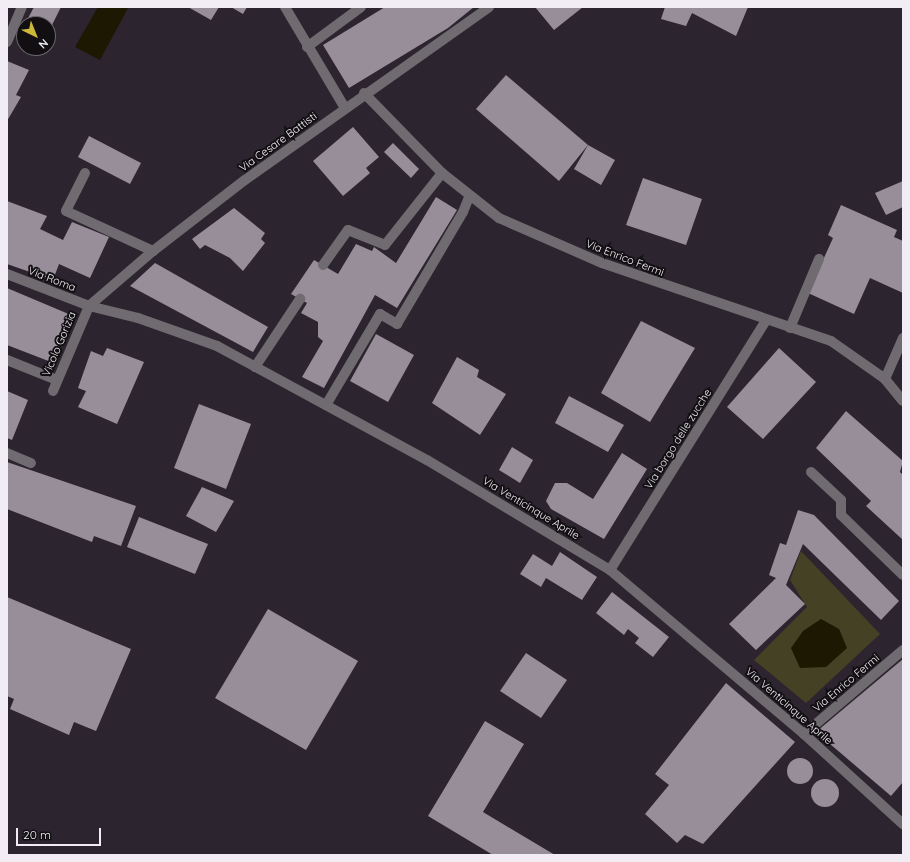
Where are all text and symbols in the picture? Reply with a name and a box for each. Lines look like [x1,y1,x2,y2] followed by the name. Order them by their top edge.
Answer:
[16,16,56,56] north arrow
[36,36,51,52] text: N
[237,109,319,175] street label: Via Cesare Battisti
[584,237,666,279] street label: Via Enrico Fermi
[26,264,78,294] street label: Via Roma
[39,310,79,378] street label: Vicolo Gorizia
[642,387,714,491] street label: Via borgo delle zucche
[480,474,582,542] street label: Via Venticinque Aprile
[810,651,882,715] street label: Via Enrico Fermi
[743,665,835,747] street label: Via Venticinque Aprile
[18,820,103,846] scale bar
[23,827,51,842] text: 20 m

